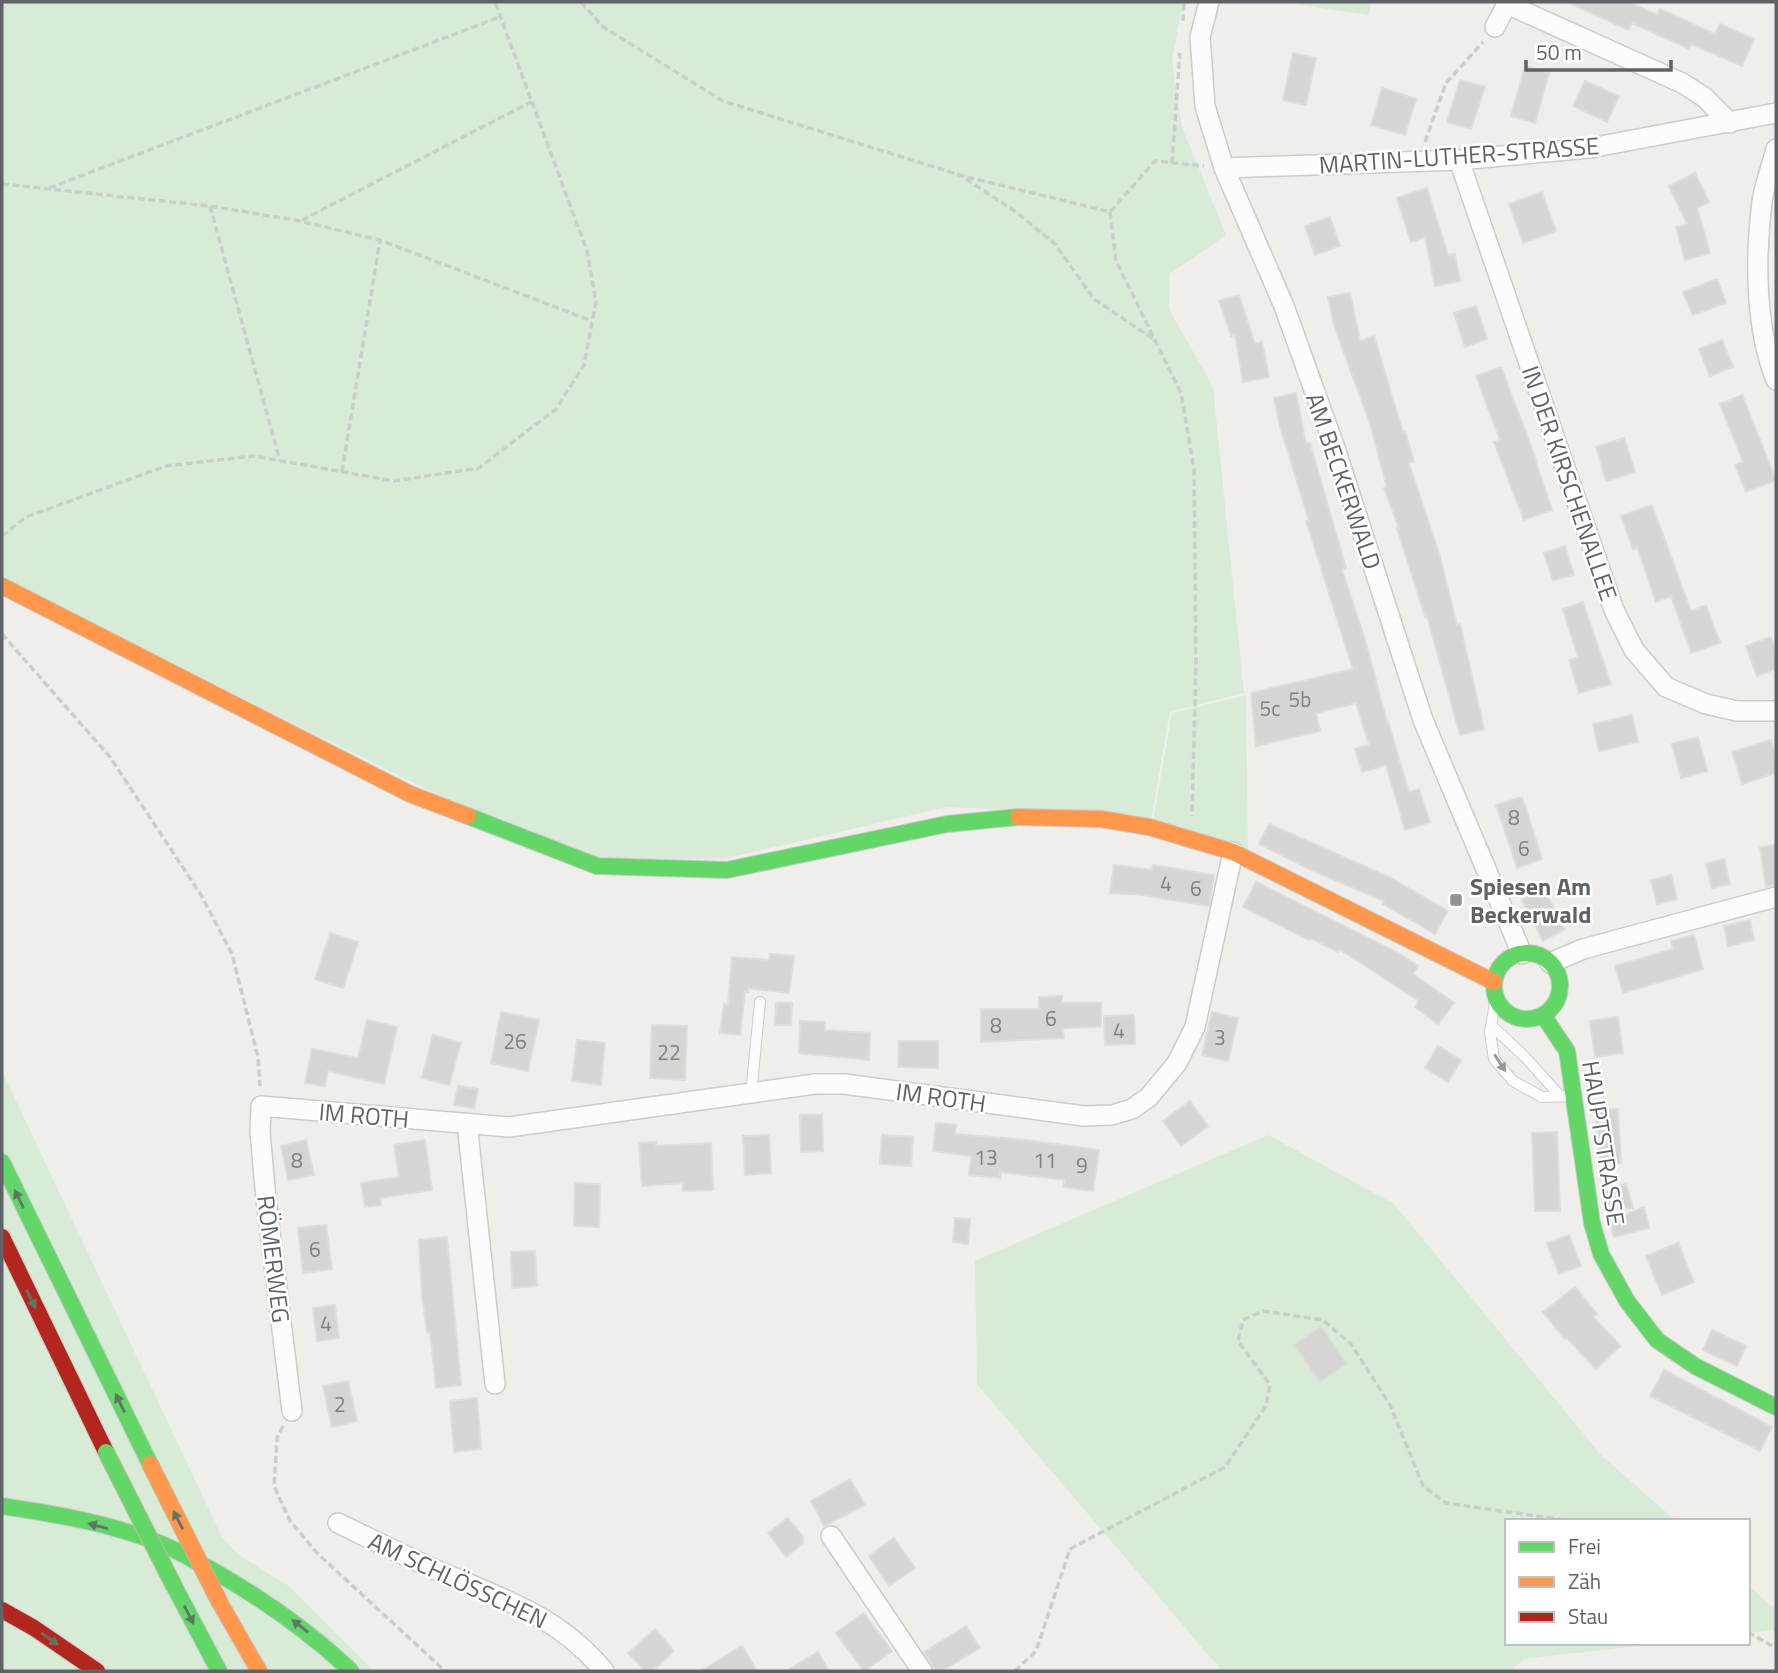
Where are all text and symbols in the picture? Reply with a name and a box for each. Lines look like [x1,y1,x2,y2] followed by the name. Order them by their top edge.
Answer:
[1526,28,1671,72] scale bar
[1536,36,1582,68] text: 50 m
[1318,127,1600,183] street label: MARTIN-LUTHER-STRASSE
[1513,361,1627,605] street label: IN DER KIRSCHENALLEE
[1297,388,1391,574] street label: AM BECKERWALD
[1289,683,1311,715] house number: 5b
[1260,692,1280,724] house number: 5c
[1508,801,1520,833] house number: 8
[1518,832,1530,864] house number: 6
[1160,867,1172,899] house number: 4
[1470,868,1591,932] place label: Spiesen Am Beckerwald
[1190,872,1202,904] house number: 6
[1448,892,1464,908] marker: Spiesen Am Beckerwald
[1045,1002,1057,1034] house number: 6
[990,1009,1002,1041] house number: 8
[1113,1014,1125,1046] house number: 4
[1214,1021,1226,1053] house number: 3
[503,1025,527,1057] house number: 26
[657,1036,681,1068] house number: 22
[1493,1053,1506,1073] one-way arrow
[1573,1058,1635,1228] street label: HAUPTSTRASSE
[894,1073,988,1121] street label: IM ROTH
[317,1093,411,1137] street label: IM ROTH
[974,1141,998,1173] house number: 13
[291,1144,303,1176] house number: 8
[1033,1144,1057,1176] house number: 11
[1076,1149,1088,1181] house number: 9
[14,1189,25,1209] one-way arrow
[248,1193,300,1325] street label: RÖMERWEG
[309,1233,321,1265] house number: 6
[26,1289,37,1309] one-way arrow
[320,1307,332,1339] house number: 4
[334,1388,346,1420] house number: 2
[114,1393,125,1413] one-way arrow
[173,1510,184,1530] one-way arrow
[1505,1519,1750,1645] legend
[87,1520,108,1530] one-way arrow
[363,1523,553,1637] street label: AM SCHLÖSSCHEN
[1568,1530,1601,1562] text: Frei
[1568,1565,1601,1597] text: Zäh
[1568,1600,1608,1632] text: Stau
[184,1605,195,1625] one-way arrow
[292,1618,310,1633] one-way arrow
[41,1632,59,1646] one-way arrow

